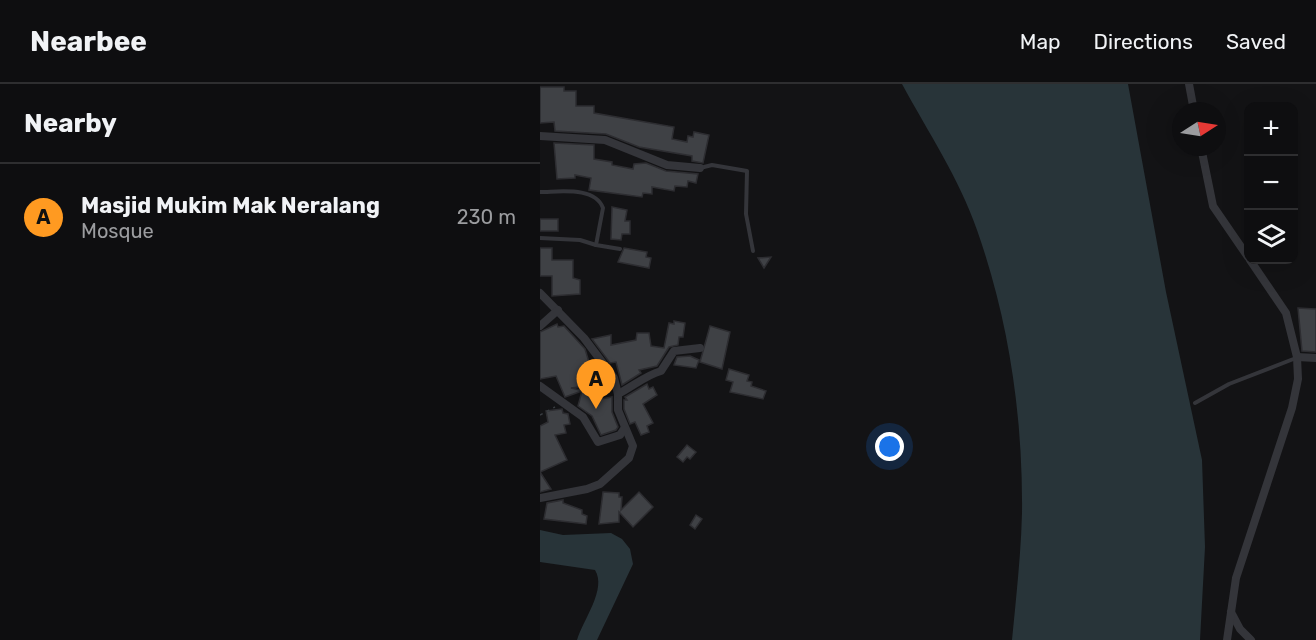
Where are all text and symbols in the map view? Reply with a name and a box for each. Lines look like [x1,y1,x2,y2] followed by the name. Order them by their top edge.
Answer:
[30,25,147,58] text: Nearbee
[1020,29,1061,54] text: Map
[1094,29,1193,54] text: Directions
[1226,29,1286,54] text: Saved
[1172,102,1226,156] north arrow
[1244,102,1298,264] map controls
[1244,102,1298,156] button: +
[24,108,117,139] text: Nearby
[1244,156,1298,210] button: −
[81,192,380,219] text: Masjid Mukim Mak Neralang
[36,205,51,229] text: A
[457,205,516,229] text: 230 m
[1244,210,1298,264] button: layers
[81,219,154,243] text: Mosque
[576,360,616,409] pin: A
[875,432,904,461] your location

